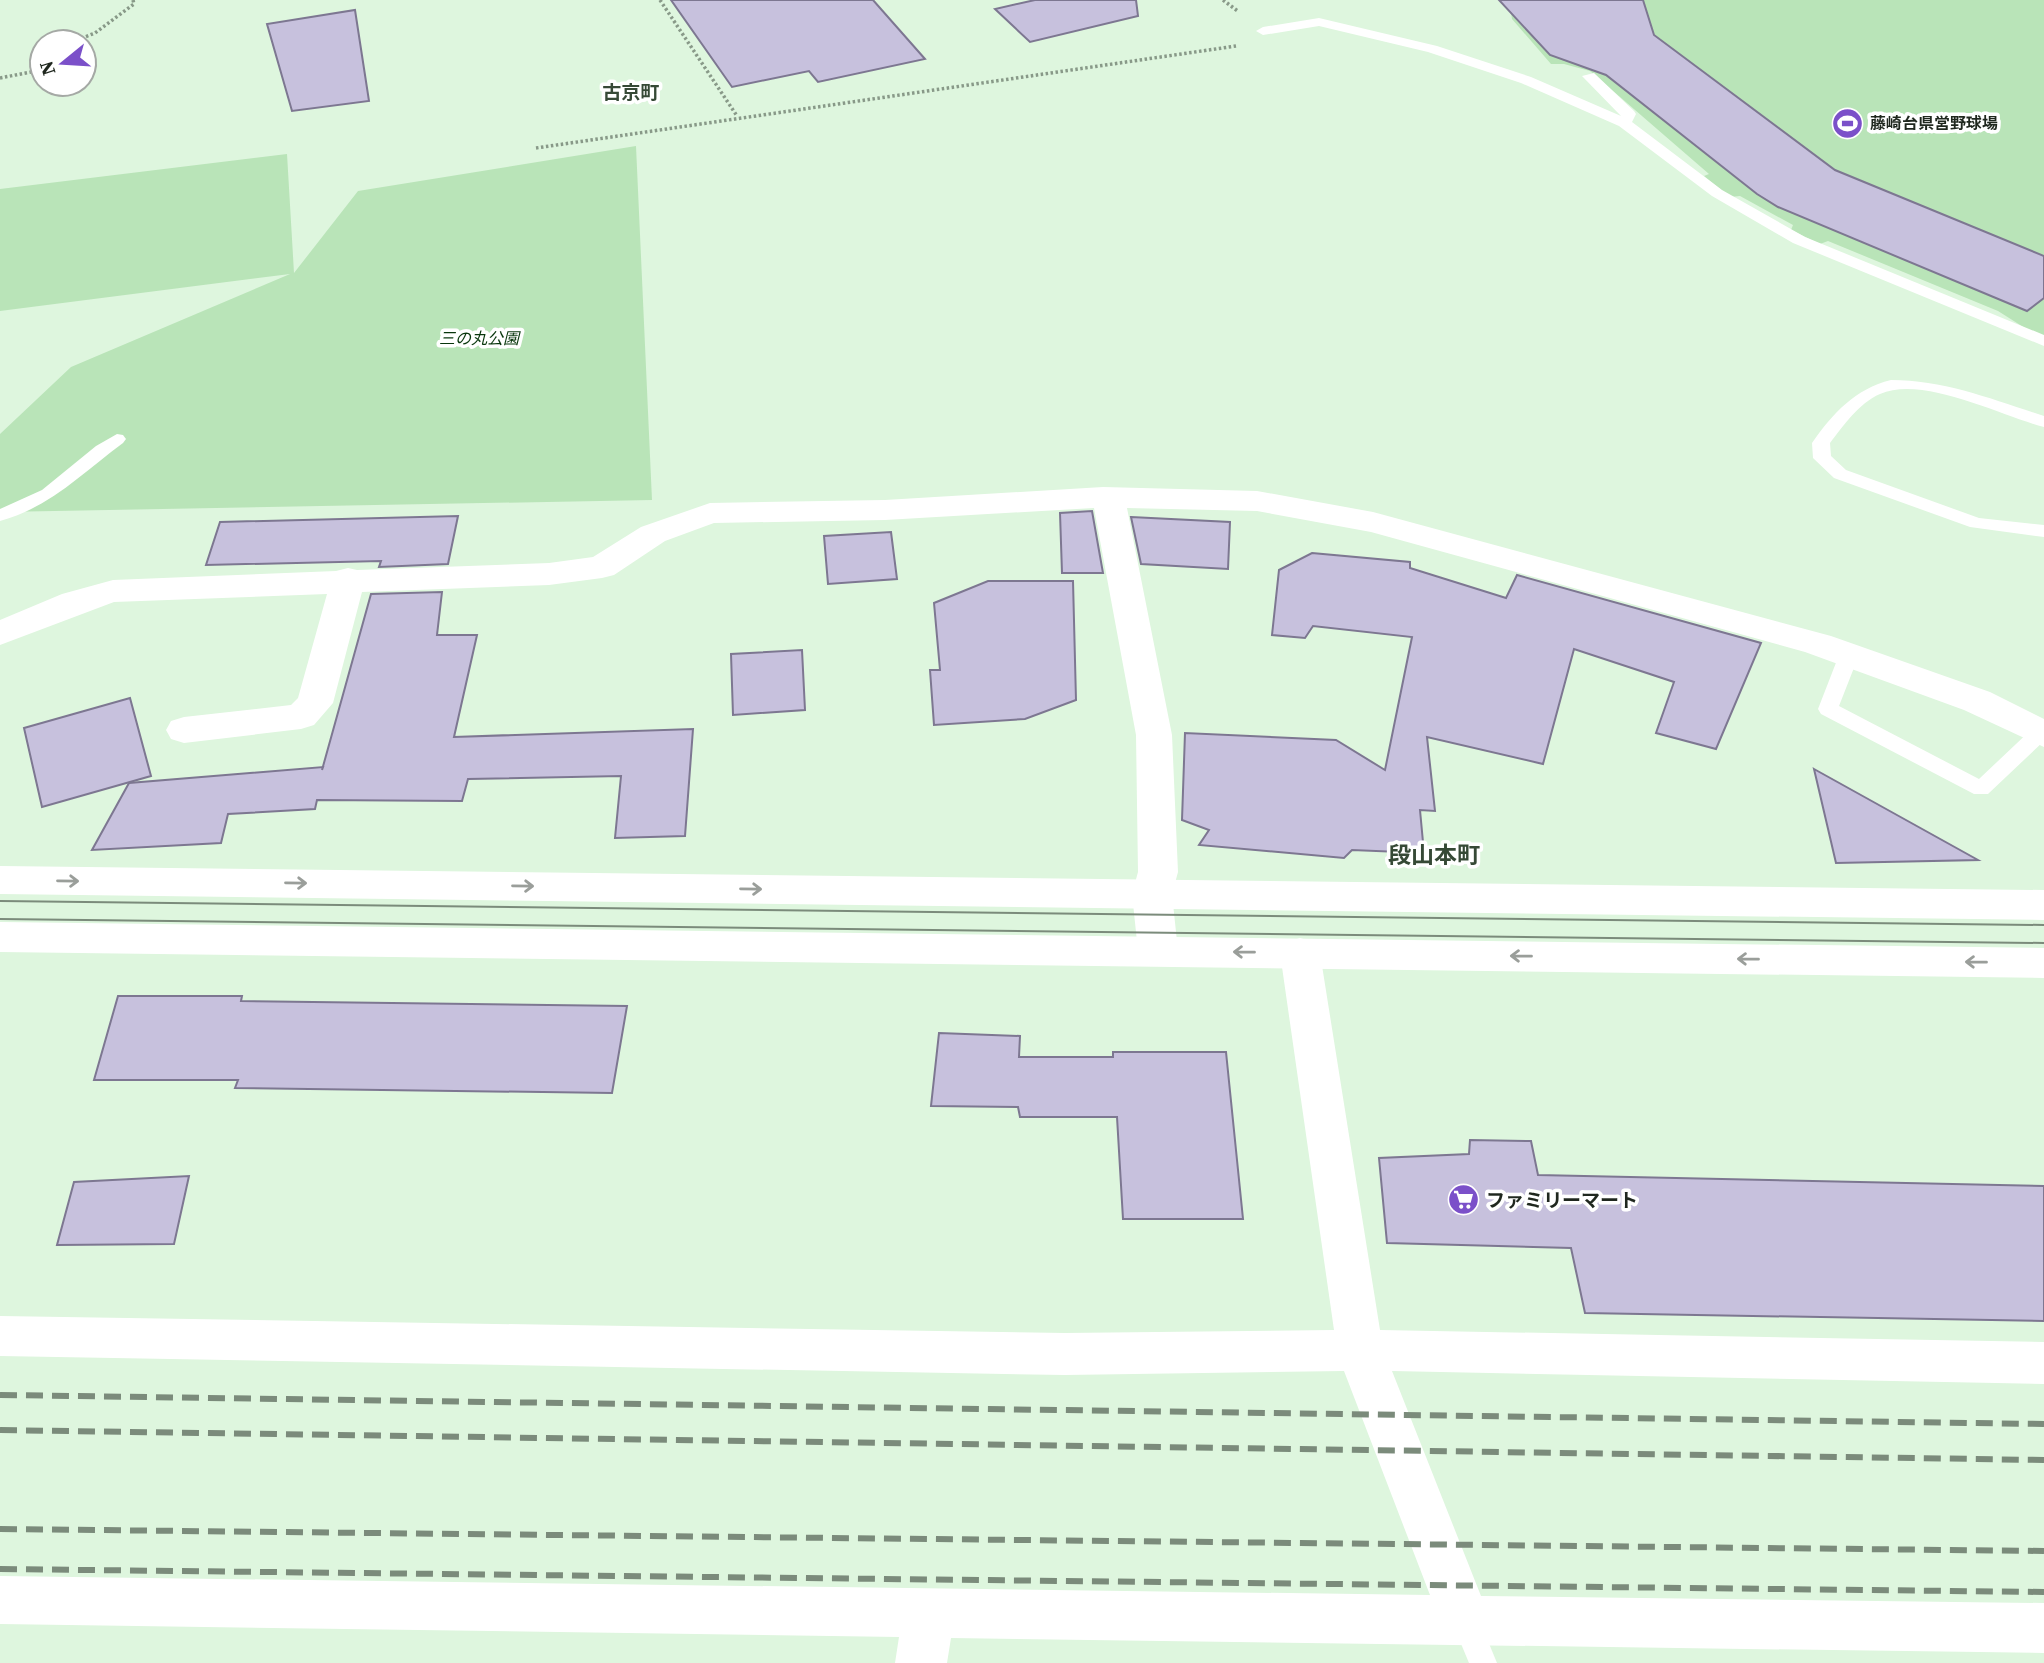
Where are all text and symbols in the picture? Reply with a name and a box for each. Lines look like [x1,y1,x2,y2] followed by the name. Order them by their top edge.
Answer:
[28,28,98,98] north arrow
[32,58,61,79] text: N
[602,79,660,105] district label: 古京町
[1830,106,1864,140] sports icon: 藤崎台県営野球場
[1870,112,1998,134] place label: 藤崎台県営野球場
[439,327,521,349] park label: 三の丸公園
[1388,839,1480,871] district label: 段山本町
[56,874,79,887] one-way arrow
[284,877,307,890] one-way arrow
[511,879,534,893] one-way arrow
[739,882,762,896] one-way arrow
[1233,945,1256,959] one-way arrow
[1510,949,1533,962] one-way arrow
[1737,952,1760,966] one-way arrow
[1965,955,1988,969] one-way arrow
[1446,1183,1480,1217] supermarket icon: ファミリーマート
[1486,1187,1638,1213] place label: ファミリーマート

